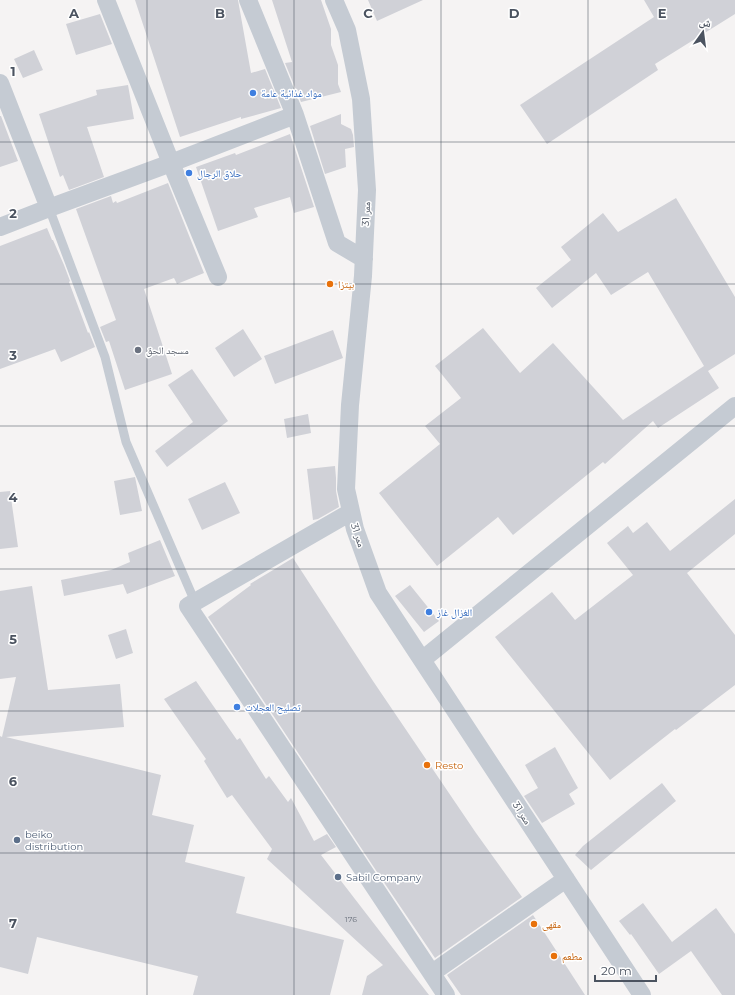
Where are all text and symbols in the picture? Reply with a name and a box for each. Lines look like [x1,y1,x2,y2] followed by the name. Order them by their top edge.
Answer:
[68,5,80,21] text: A
[215,5,225,21] text: B
[363,5,373,21] text: C
[509,5,520,21] text: D
[658,5,667,21] text: E
[683,12,723,52] north arrow
[698,14,713,32] text: ش
[10,63,16,79] text: 1
[261,87,322,100] place label: مواد غذائية عامة
[248,88,258,98] marker: مواد غذائية عامة
[197,167,243,180] place label: حلاق الرجال
[184,168,194,178] marker: حلاق الرجال
[359,201,373,227] street label: ممر 31
[9,205,17,221] text: 2
[338,278,355,291] place label: بيتزا
[325,279,335,289] marker: بيتزا
[146,344,189,357] place label: مسجد الحق
[133,345,143,355] marker: مسجد الحق
[8,347,17,363] text: 3
[9,489,18,505] text: 4
[348,521,368,549] street label: ممر 31
[436,606,472,619] place label: الغزال غاز
[424,607,434,617] marker: الغزال غاز
[9,631,17,647] text: 5
[245,701,301,714] place label: تصليح العجلات
[232,702,242,712] marker: تصليح العجلات
[435,759,463,772] place label: Resto
[422,760,432,770] marker: Resto
[9,773,18,789] text: 6
[510,799,534,827] street label: ممر 31
[25,828,83,853] place label: beiko distribution
[12,835,22,845] marker: beiko distribution
[346,871,422,884] place label: Sabil Company
[333,872,343,882] marker: Sabil Company
[345,914,357,924] house number: 176
[9,915,17,931] text: 7
[542,918,562,931] place label: مقهى
[529,919,539,929] marker: مقهى
[562,950,583,964] place label: مطعم
[549,951,559,961] marker: مطعم
[595,957,656,983] scale bar
[601,963,632,978] text: 20 m

